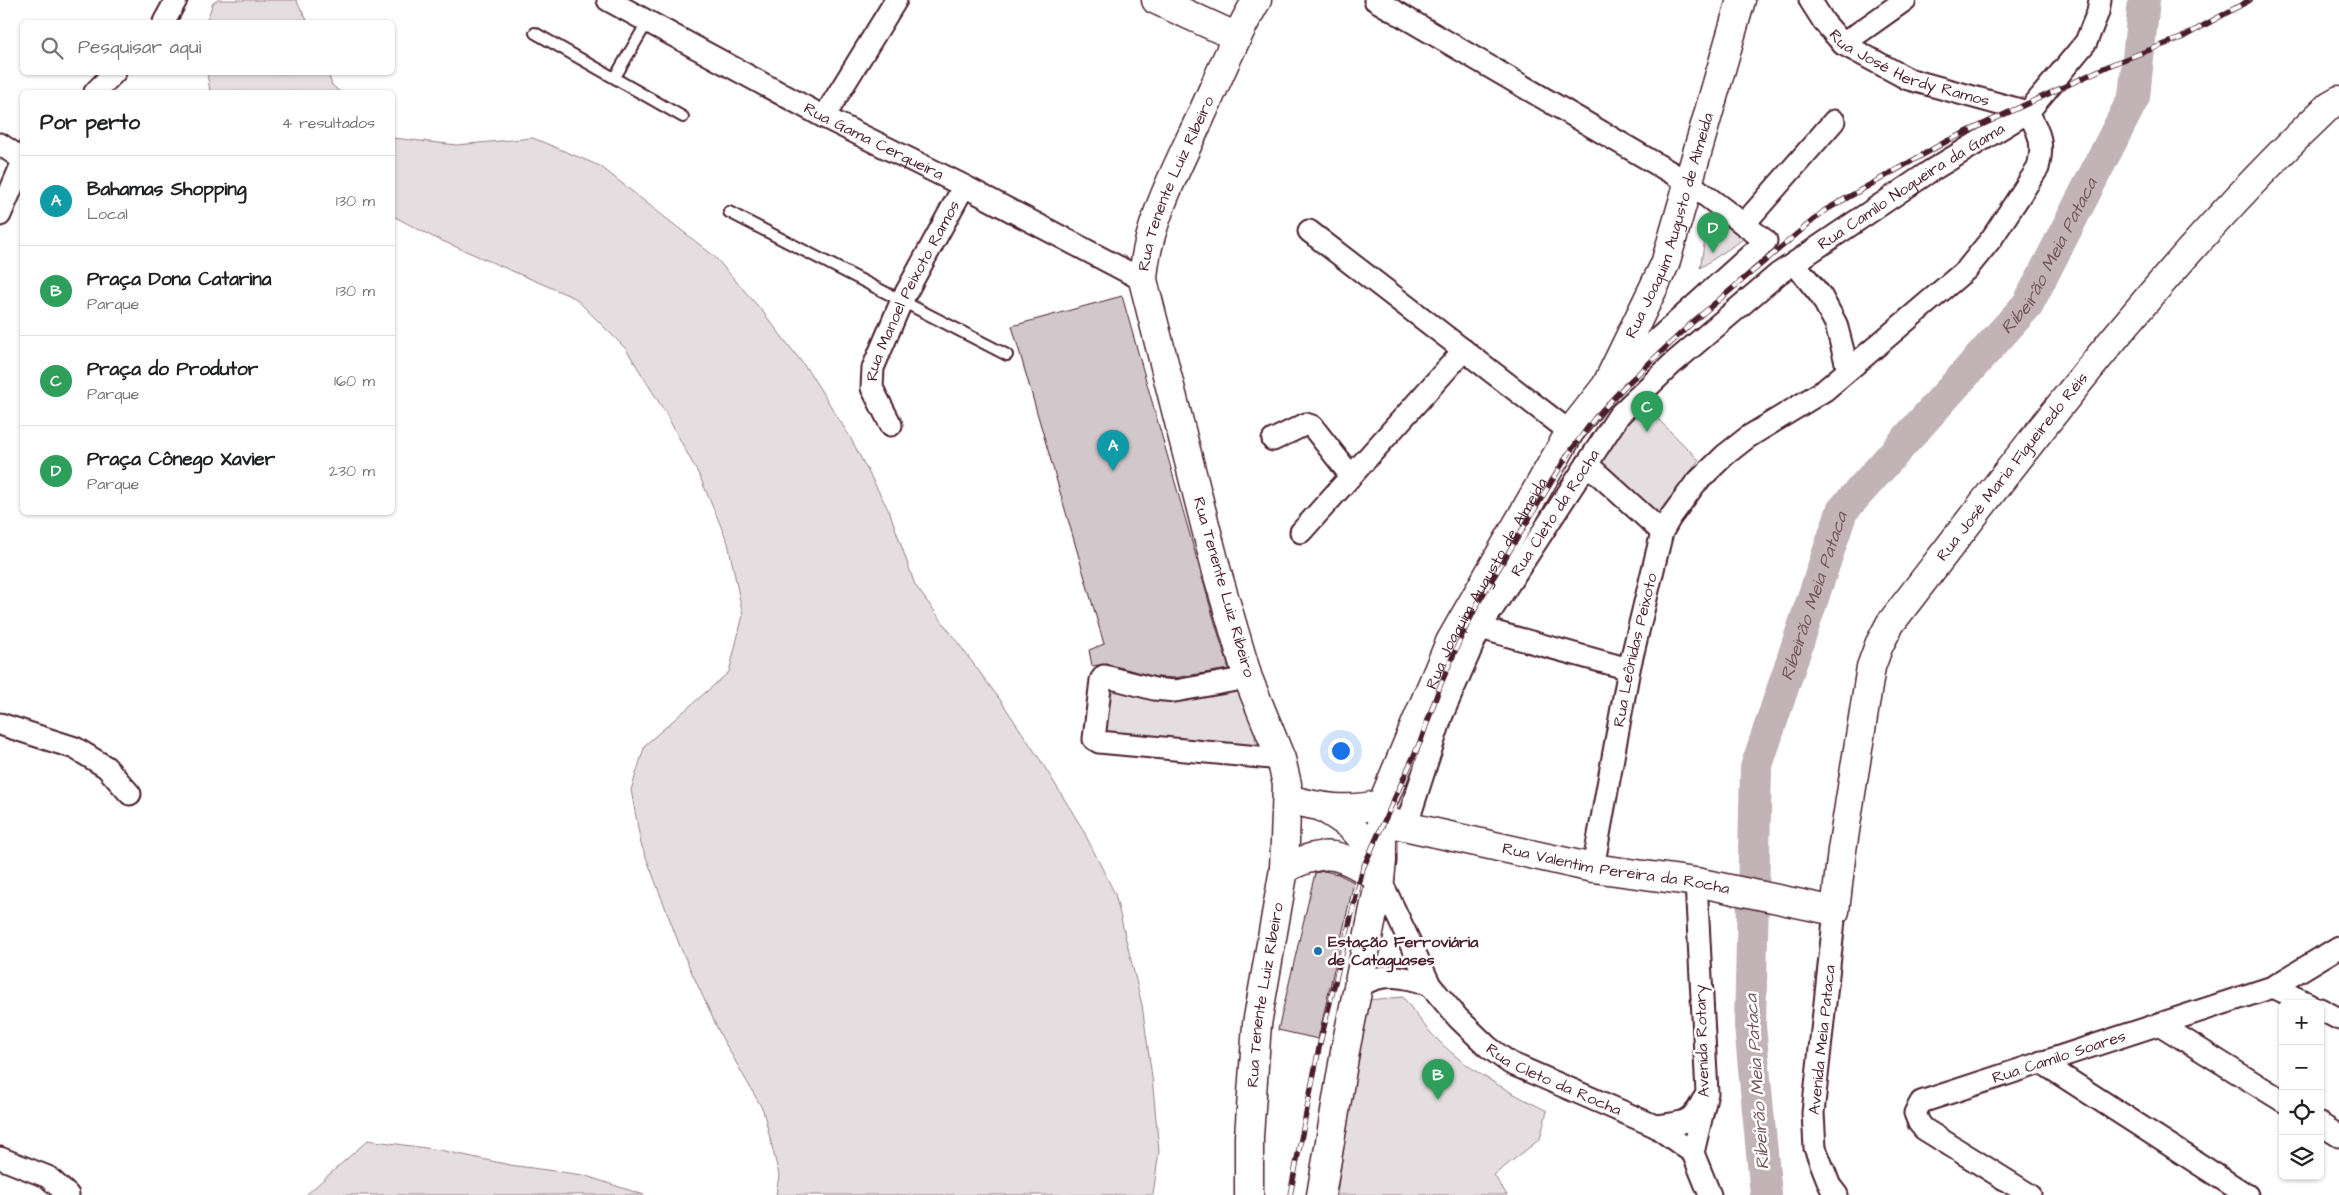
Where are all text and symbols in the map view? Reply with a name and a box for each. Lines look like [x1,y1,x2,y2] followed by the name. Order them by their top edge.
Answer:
[20,20,395,75] search box
[1824,25,1992,112] street label: Rua José Herdy Ramos
[38,34,66,62] icon: search
[78,34,201,61] text: Pesquisar aqui
[1133,93,1220,272] street label: Rua Tenente Luiz Ribeiro
[800,97,947,185] street label: Rua Gama Cerqueira
[40,108,140,137] text: Por perto
[1620,110,1719,342] street label: Rua Joaquim Augusto de Almeida
[282,112,375,134] text: 4 resultados
[1813,118,2009,255] street label: Rua Camilo Nogueira da Gama
[1995,173,2103,339] water label: Ribeirão Meia Pataca
[87,176,246,203] text: Bahamas Shopping
[51,190,61,212] text: A
[336,190,375,212] text: 130 m
[861,197,965,382] street label: Rua Manoel Peixoto Ramos
[87,203,128,225] text: Local
[1697,212,1729,253] pin: D
[87,266,271,293] text: Praça Dona Catarina
[50,280,62,302] text: B
[336,280,375,302] text: 130 m
[87,293,139,315] text: Parque
[87,356,258,383] text: Praça do Produtor
[1931,368,2093,566] street label: Rua José Maria Figueiredo Réis
[50,370,62,392] text: C
[334,370,375,392] text: 160 m
[87,383,139,405] text: Parque
[1631,391,1663,432] pin: C
[1097,430,1129,471] pin: A
[1506,445,1605,581] street label: Rua Cleto da Rocha
[87,446,275,473] text: Praça Cônego Xavier
[51,460,61,482] text: D
[329,460,375,482] text: 230 m
[87,473,139,495] text: Parque
[1420,474,1553,693] street label: Rua Joaquim Augusto de Almeida
[1188,494,1260,680] street label: Rua Tenente Luiz Ribeiro
[1774,508,1854,684] water label: Ribeirão Meia Pataca
[1608,571,1663,729] street label: Rua Leônidas Peixoto
[1328,738,1354,764] your location
[1500,837,1732,900] street label: Rua Valentim Pereira da Rocha
[1241,901,1289,1088] street label: Rua Tenente Luiz Ribeiro
[1327,931,1479,973] place label: Estação Ferroviária de Cataguases
[1312,945,1324,957] marker: Estação Ferroviária de Cataguases
[1803,964,1841,1116] street label: Avenida Meia Pataca
[1689,984,1716,1098] street label: Avenida Rotary
[1738,993,1776,1171] water label: Ribeirão Meia Pataca
[2279,1000,2324,1180] map controls
[2279,1000,2324,1045] button: +
[1989,1025,2128,1089] street label: Rua Camilo Soares
[1481,1038,1625,1121] street label: Rua Cleto da Rocha
[2279,1045,2324,1090] button: −
[1422,1059,1454,1100] pin: B
[2279,1090,2324,1135] button: locate
[2279,1135,2324,1180] button: layers

